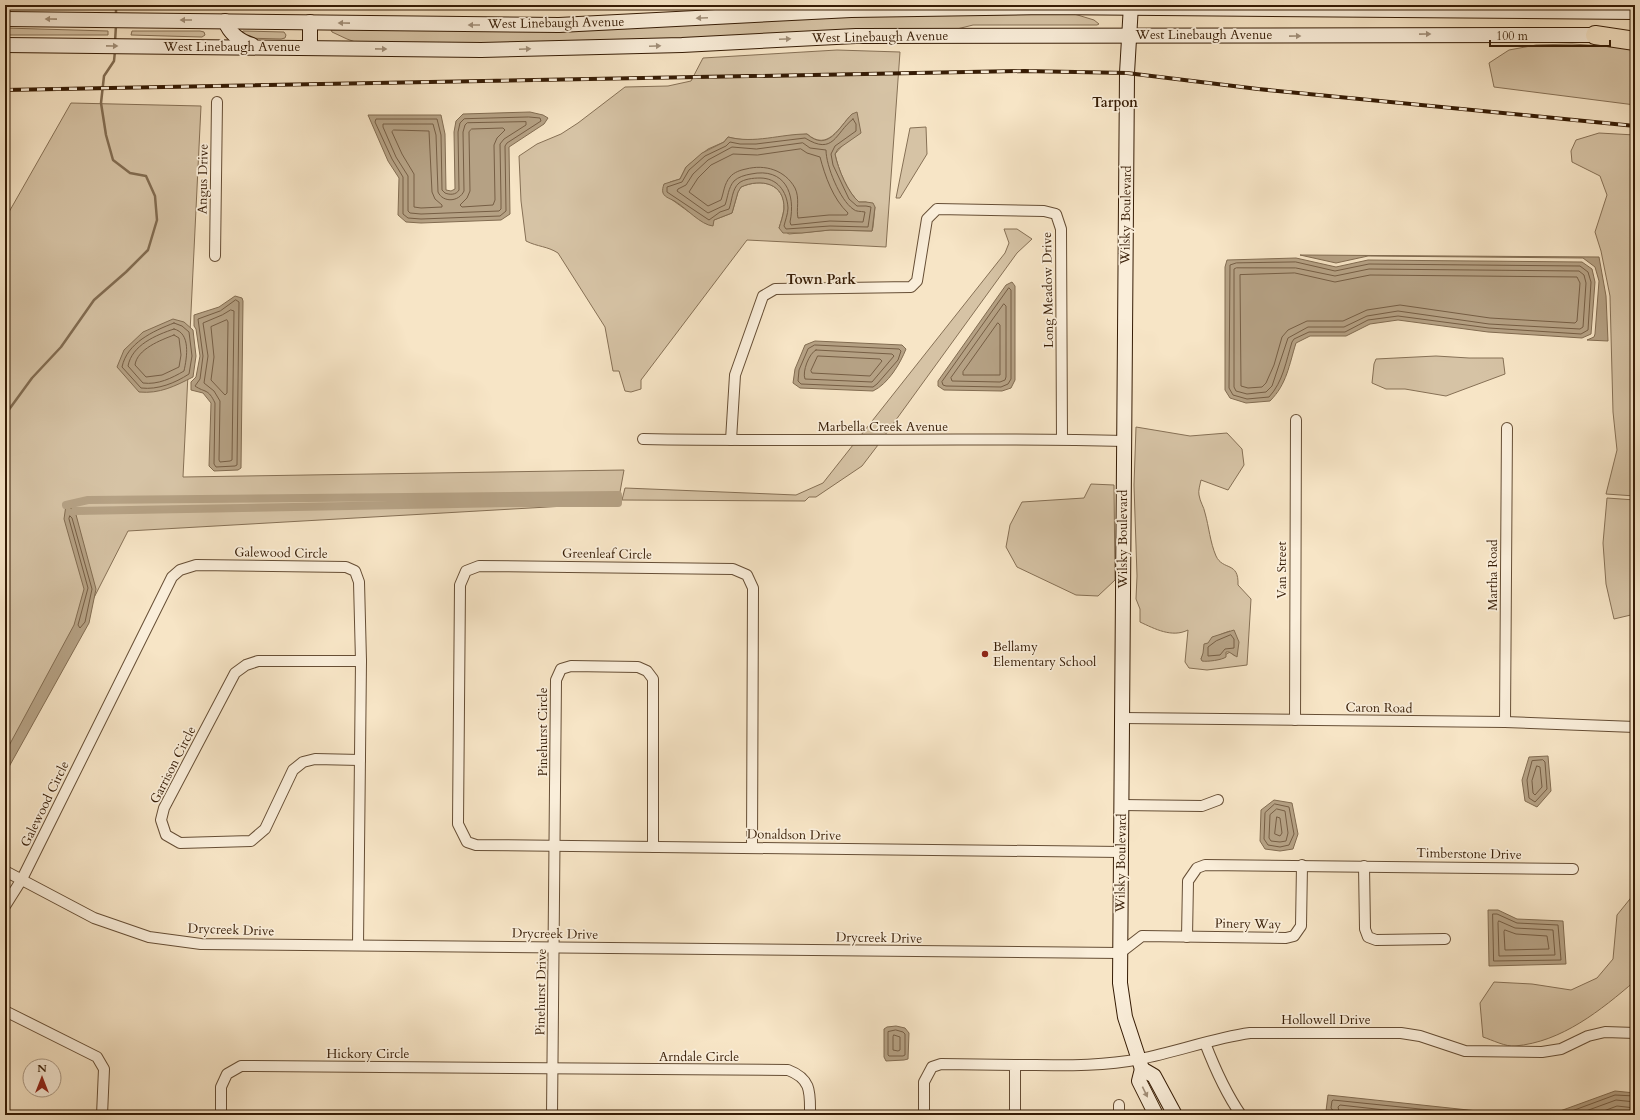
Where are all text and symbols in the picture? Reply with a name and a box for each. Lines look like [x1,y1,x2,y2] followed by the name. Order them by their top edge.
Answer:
[486,13,625,33] street label: West Linebaugh Avenue
[696,14,708,21] one-way arrow
[44,16,57,22] one-way arrow
[179,17,192,23] one-way arrow
[337,20,350,26] one-way arrow
[468,21,480,28] one-way arrow
[1490,22,1610,48] scale bar
[1135,26,1273,44] street label: West Linebaugh Avenue
[810,27,949,47] street label: West Linebaugh Avenue
[1496,28,1529,44] text: 100 m
[1419,31,1431,38] one-way arrow
[1289,33,1302,39] one-way arrow
[779,36,792,42] one-way arrow
[163,38,301,56] street label: West Linebaugh Avenue
[106,43,118,50] one-way arrow
[649,43,662,49] one-way arrow
[375,45,387,52] one-way arrow
[519,46,532,52] one-way arrow
[1092,93,1138,112] district label: Tarpon
[193,144,213,214] street label: Angus Drive
[1116,165,1136,266] street label: Wilsky Boulevard
[1038,232,1058,348] street label: Long Meadow Drive
[786,270,856,289] district label: Town Park
[818,418,948,436] street label: Marbella Creek Avenue
[1114,489,1132,590] street label: Wilsky Boulevard
[1484,539,1502,611] street label: Martha Road
[1273,541,1291,599] street label: Van Street
[234,543,328,563] street label: Galewood Circle
[562,544,652,564] street label: Greenleaf Circle
[993,638,1097,671] place label: Bellamy Elementary School
[980,649,990,659] marker: Bellamy Elementary School
[534,687,552,777] street label: Pinehurst Circle
[1345,698,1413,718] street label: Caron Road
[146,723,200,807] street label: Garrison Circle
[16,758,74,850] street label: Galewood Circle
[1111,813,1131,914] street label: Wilsky Boulevard
[747,825,841,845] street label: Donaldson Drive
[1416,844,1522,864] street label: Timberstone Drive
[1215,914,1282,934] street label: Pinery Way
[187,919,275,941] street label: Drycreek Drive
[512,924,599,944] street label: Drycreek Drive
[836,928,923,948] street label: Drycreek Drive
[531,948,551,1036] street label: Pinehurst Drive
[1281,1011,1371,1029] street label: Hollowell Drive
[326,1045,410,1063] street label: Hickory Circle
[659,1048,739,1066] street label: Arndale Circle
[22,1058,62,1098] north arrow
[37,1061,47,1076] text: N
[1142,1087,1148,1098] one-way arrow

